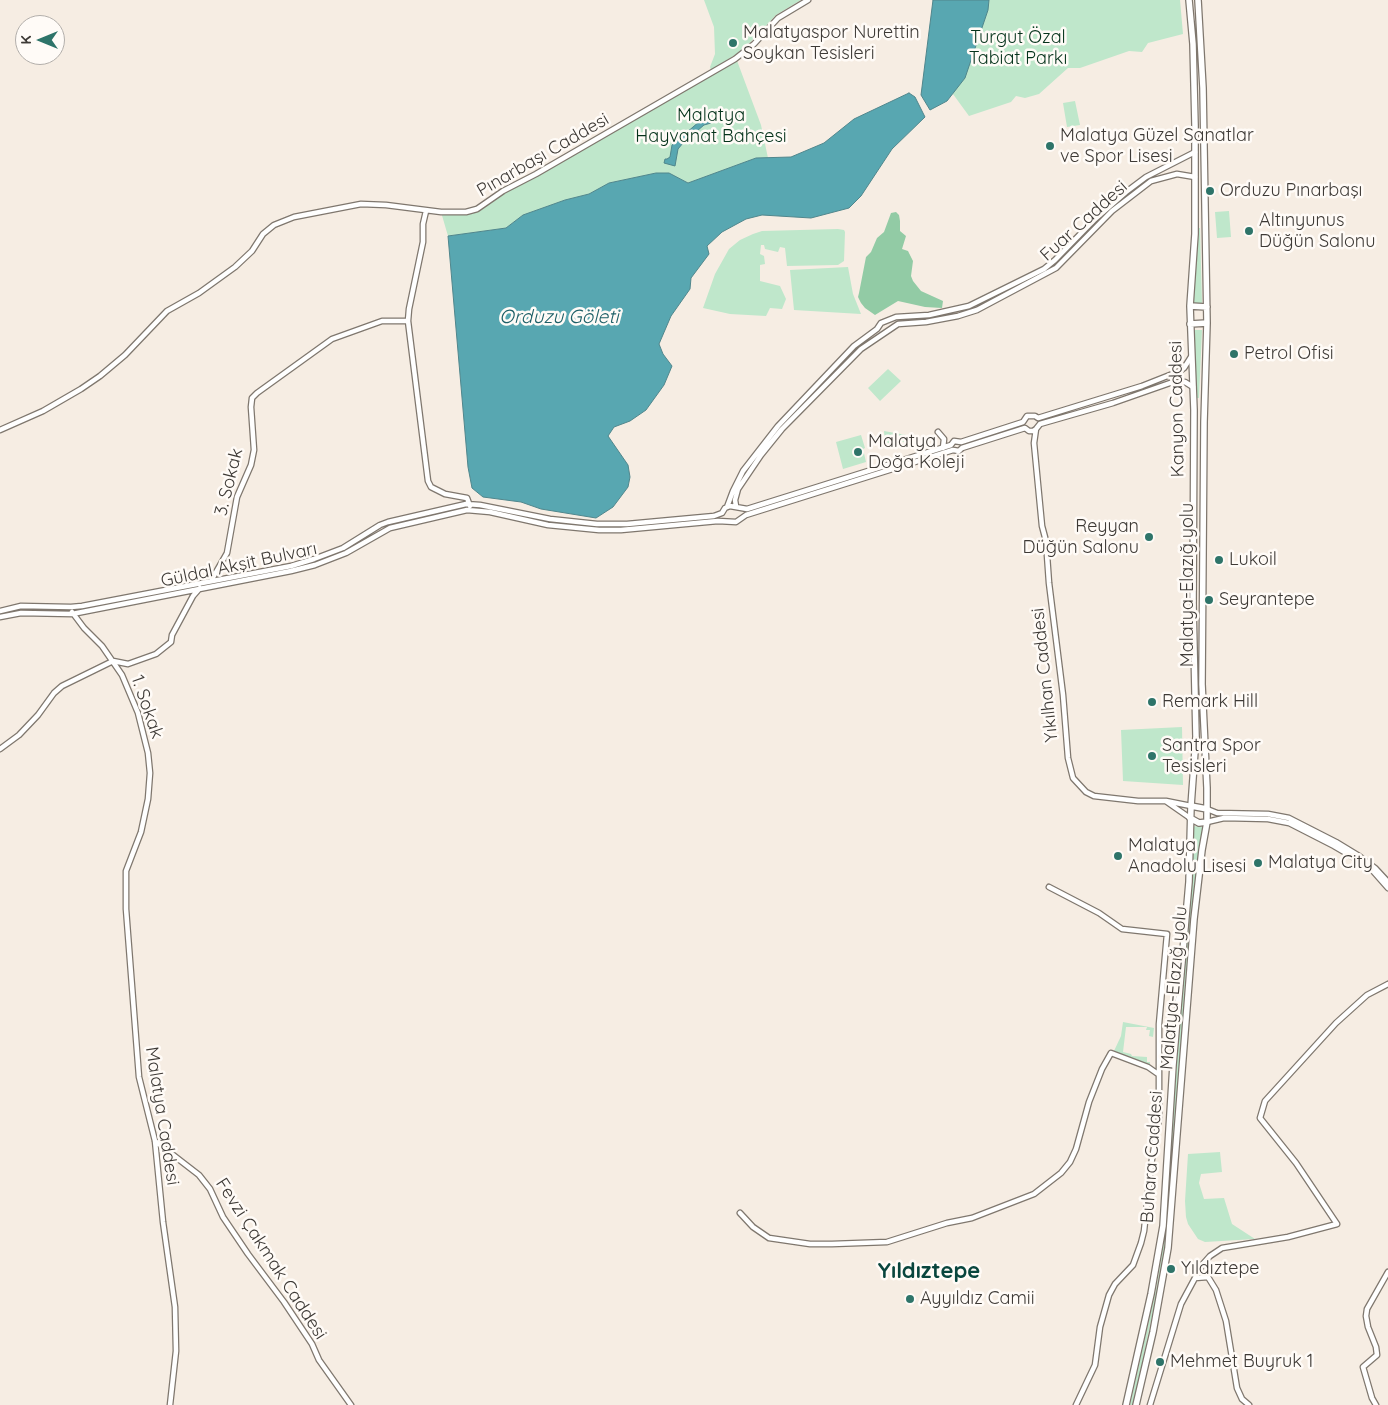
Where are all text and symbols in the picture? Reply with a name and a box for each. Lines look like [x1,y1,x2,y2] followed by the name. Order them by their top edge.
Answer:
[15,15,65,65] north arrow
[743,22,920,64] place label: Malatyaspor Nurettin Soykan Tesisleri
[969,27,1067,70] park label: Turgut Özal Tabiat Parkı
[17,35,35,45] text: K
[727,37,739,49] marker: Malatyaspor Nurettin Soykan Tesisleri
[635,105,787,148] park label: Malatya Hayvanat Bahçesi
[473,108,613,202] street label: Pınarbaşı Caddesi
[1060,125,1254,168] place label: Malatya Güzel Sanatlar ve Spor Lisesi
[1044,140,1056,152] marker: Malatya Güzel Sanatlar ve Spor Lisesi
[1036,176,1132,266] street label: Fuar Caddesi
[1220,180,1362,202] place label: Orduzu Pınarbaşı
[1204,185,1216,197] marker: Orduzu Pınarbaşı
[1259,210,1375,252] place label: Altınyunus Düğün Salonu
[1243,225,1255,237] marker: Altınyunus Düğün Salonu
[499,306,619,328] water label: Orduzu Göleti
[1165,341,1189,477] street label: Kanyon Caddesi
[1244,343,1334,365] place label: Petrol Ofisi
[1228,348,1240,360] marker: Petrol Ofisi
[868,431,964,474] place label: Malatya Doğa Koleji
[210,446,248,518] street label: 3. Sokak
[852,446,864,458] marker: Malatya Doğa Koleji
[1177,503,1199,667] street label: Malatya-Elazığ yolu
[1023,516,1139,558] place label: Reyyan Düğün Salonu
[1143,531,1155,543] marker: Reyyan Düğün Salonu
[159,538,319,592] street label: Güldal Akşit Bulvarı
[1229,549,1277,571] place label: Lukoil
[1213,554,1225,566] marker: Lukoil
[1219,589,1315,611] place label: Seyrantepe
[1203,594,1215,606] marker: Seyrantepe
[1027,607,1063,743] street label: Yıkılhan Caddesi
[126,672,168,742] street label: 1. Sokak
[1162,691,1258,713] place label: Remark Hill
[1146,696,1158,708] marker: Remark Hill
[1162,735,1261,778] place label: Santra Spor Tesisleri
[1146,750,1158,762] marker: Santra Spor Tesisleri
[1128,835,1246,878] place label: Malatya Anadolu Lisesi
[1112,850,1124,862] marker: Malatya Anadolu Lisesi
[1268,852,1373,874] place label: Malatya City
[1252,857,1264,869] marker: Malatya City
[1156,905,1192,1071] street label: Malatya-Elazığ yolu
[140,1045,184,1187] street label: Malatya Caddesi
[1137,1090,1167,1224] street label: Buhara Caddesi
[211,1174,331,1344] street label: Fevzi Çakmak Caddesi
[878,1258,980,1284] district label: Yıldıztepe
[1181,1258,1260,1280] place label: Yıldıztepe
[1165,1263,1177,1275] marker: Yıldıztepe
[920,1288,1035,1310] place label: Ayyıldız Camii
[904,1293,916,1305] marker: Ayyıldız Camii
[1170,1351,1313,1373] place label: Mehmet Buyruk 1
[1154,1356,1166,1368] marker: Mehmet Buyruk 1

